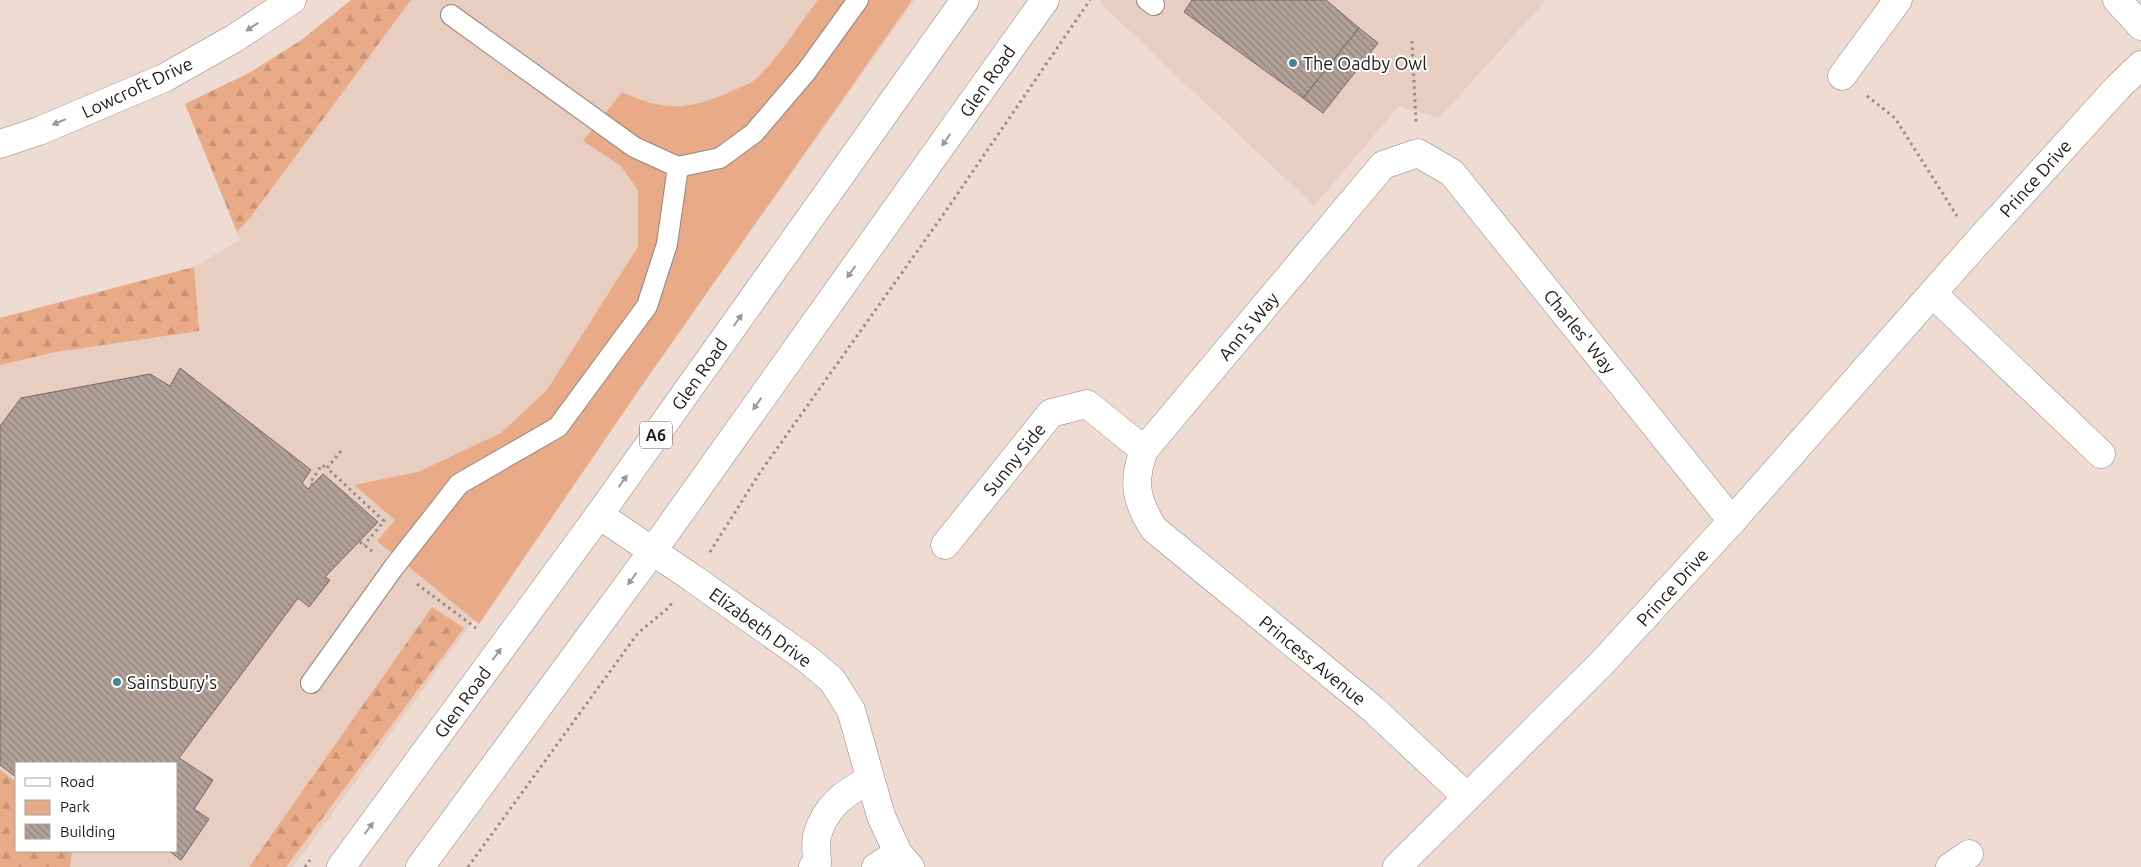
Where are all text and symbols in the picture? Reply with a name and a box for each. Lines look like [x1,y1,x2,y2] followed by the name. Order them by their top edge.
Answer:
[245,22,258,32] one-way arrow
[955,41,1019,121] street label: Glen Road
[78,53,196,121] street label: Lowcroft Drive
[1303,53,1427,73] place label: The Oadby Owl
[1287,57,1299,69] marker: The Oadby Owl
[52,119,67,127] one-way arrow
[941,133,951,146] one-way arrow
[1995,135,2075,221] street label: Prince Drive
[846,265,856,279] one-way arrow
[1540,285,1620,377] street label: Charles' Way
[1214,288,1282,364] street label: Ann's Way
[733,313,743,327] one-way arrow
[667,334,731,414] street label: Glen Road
[752,398,762,411] one-way arrow
[979,419,1049,499] street label: Sunny Side
[640,422,672,448] road number: A6
[618,474,628,488] one-way arrow
[1632,544,1712,630] street label: Prince Drive
[627,572,637,586] one-way arrow
[706,583,816,671] street label: Elizabeth Drive
[1256,611,1370,709] street label: Princess Avenue
[491,648,502,661] one-way arrow
[430,663,494,741] street label: Glen Road
[127,672,217,692] place label: Sainsbury's
[111,676,123,688] marker: Sainsbury's
[15,762,178,852] legend
[60,773,95,790] text: Road
[60,798,90,815] text: Park
[364,822,375,835] one-way arrow
[60,823,115,840] text: Building

